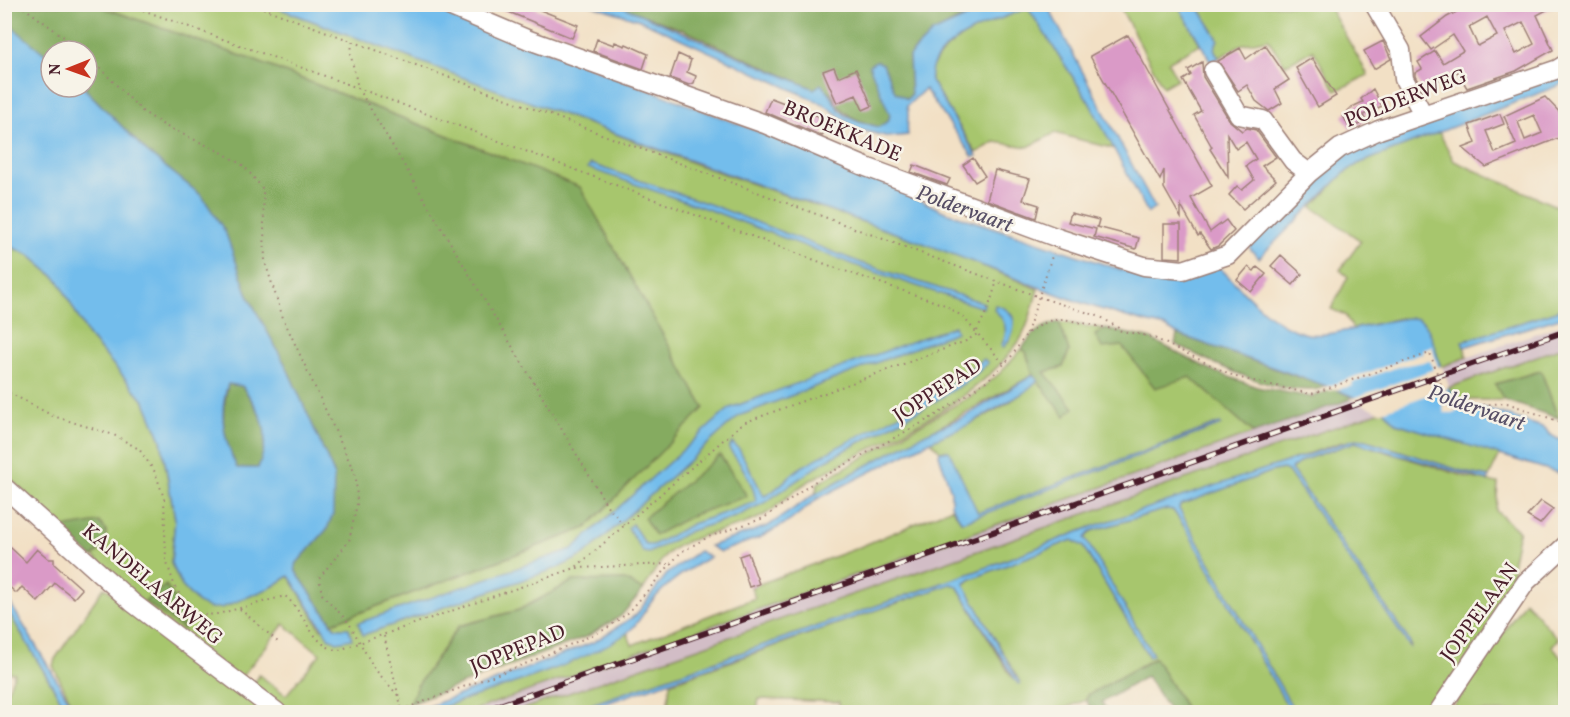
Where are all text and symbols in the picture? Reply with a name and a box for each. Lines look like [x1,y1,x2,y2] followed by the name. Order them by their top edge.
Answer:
[39,39,99,99] north arrow
[1340,62,1472,136] street label: POLDERWEG
[45,63,67,75] text: N
[778,94,906,170] street label: BROEKKADE
[911,178,1018,242] water label: Poldervaart
[888,351,988,431] street label: JOPPEPAD
[1423,378,1530,440] water label: Poldervaart
[75,517,229,653] street label: KANDELAARWEG
[1434,557,1526,669] street label: JOPPELAAN
[466,618,570,682] street label: JOPPEPAD

